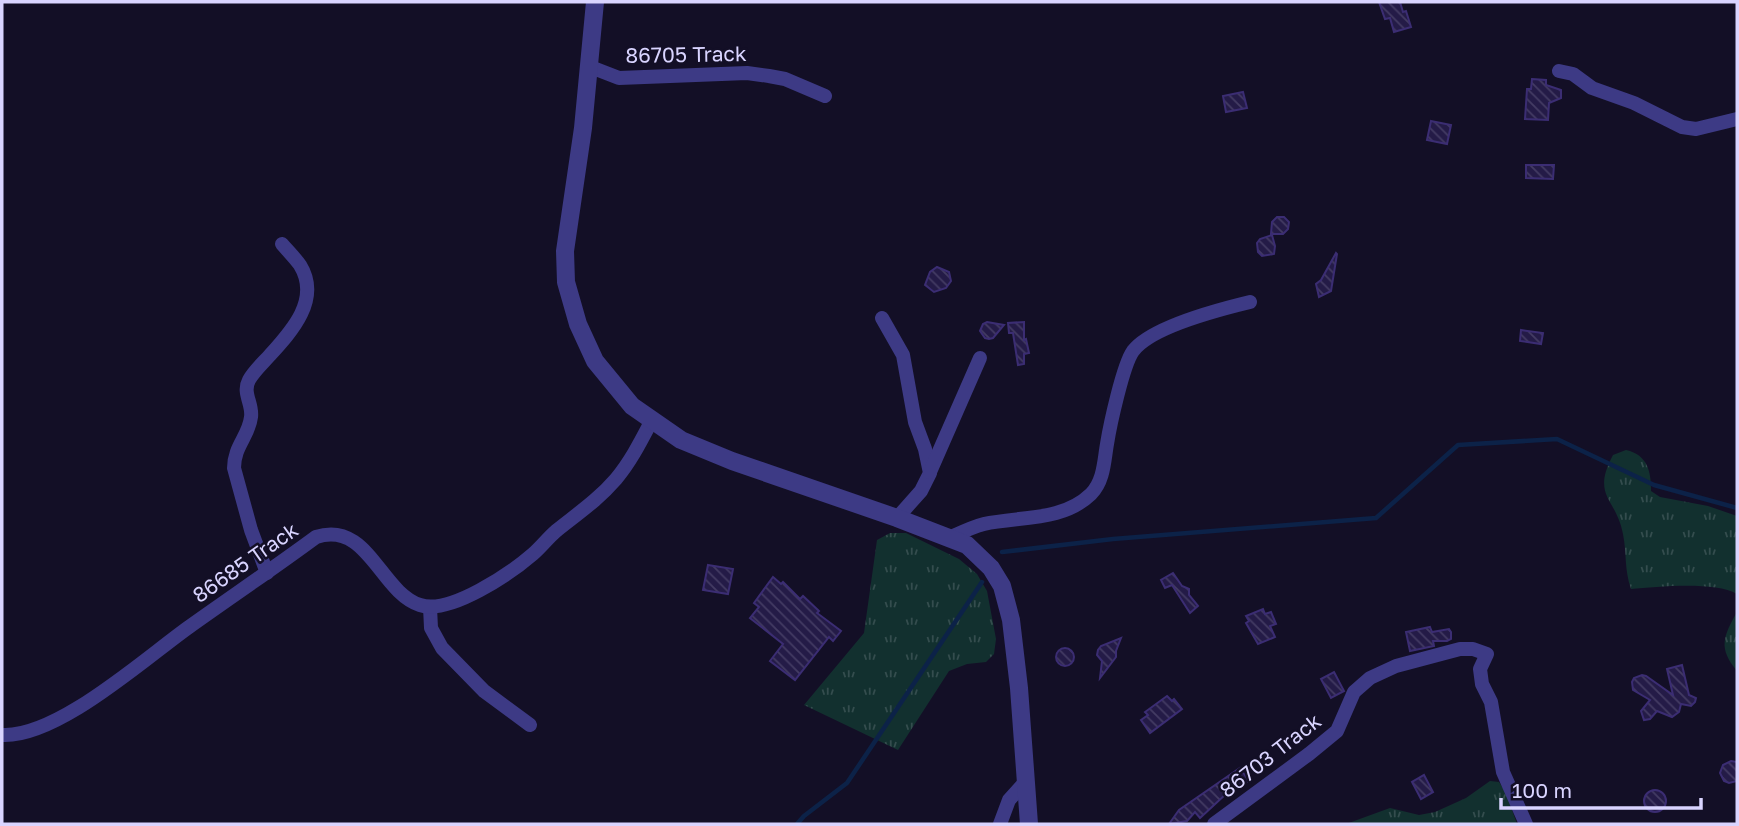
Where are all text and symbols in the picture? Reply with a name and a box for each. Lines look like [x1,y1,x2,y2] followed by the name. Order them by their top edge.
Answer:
[625,40,747,68] street label: 86705 Track
[187,516,303,608] street label: 86685 Track
[1214,707,1326,803] street label: 86703 Track
[1501,766,1700,810] scale bar
[1512,777,1572,803] text: 100 m

